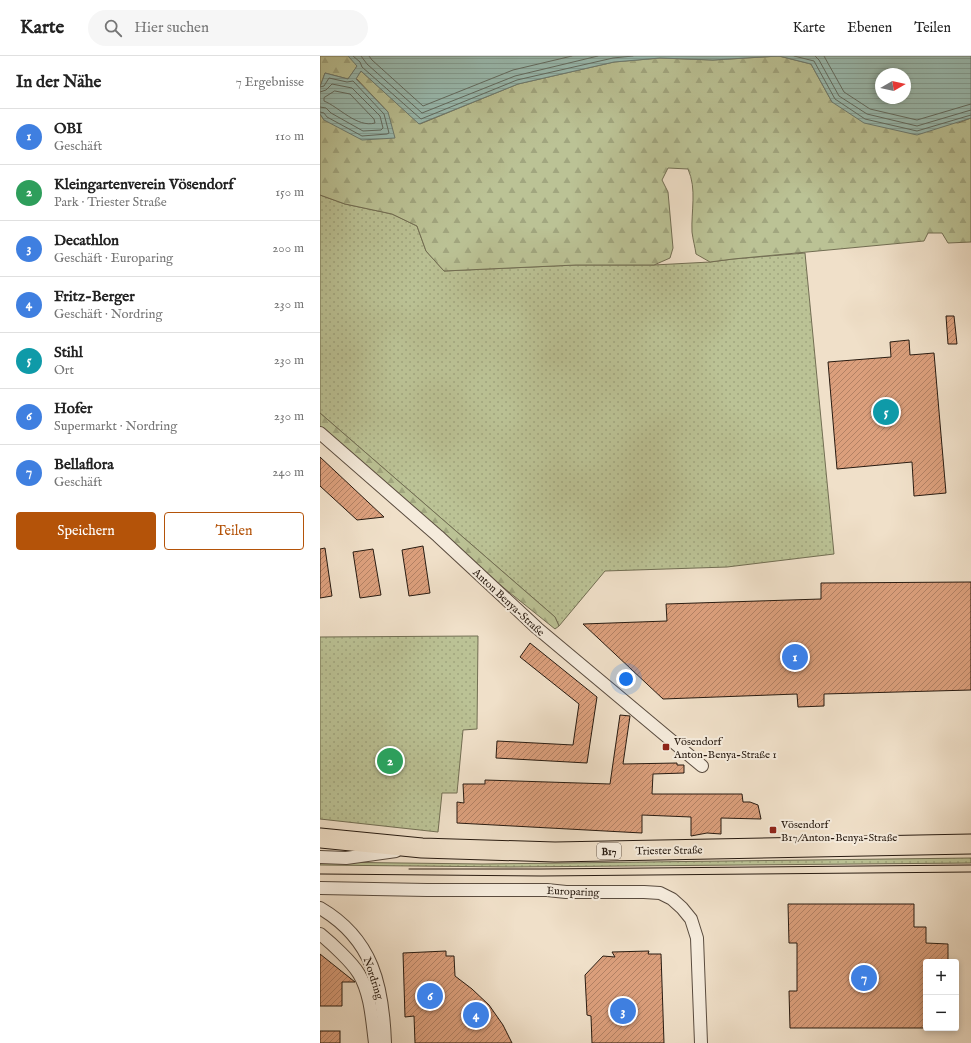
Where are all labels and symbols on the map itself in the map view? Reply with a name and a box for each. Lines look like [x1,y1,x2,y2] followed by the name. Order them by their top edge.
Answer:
[875,68,911,104] north arrow
[873,397,899,427] pin: 5
[469,565,547,640] street label: Anton Benya-Straße
[782,642,808,672] pin: 1
[616,669,636,689] your location
[673,735,777,762] place label: Vösendorf Anton-Benya-Straße 1
[661,742,671,752] marker: Vösendorf Anton-Benya-Straße 1
[377,746,403,776] pin: 2
[780,818,897,845] place label: Vösendorf B17/Anton-Benya-Straße
[768,825,778,835] marker: Vösendorf B17/Anton-Benya-Straße
[597,843,621,859] road number: B17
[635,843,703,859] street label: Triester Straße
[546,884,601,900] street label: Europaring
[360,955,387,1002] street label: Nordring
[851,963,877,993] pin: 7
[417,981,443,1011] pin: 6
[610,996,636,1026] pin: 3
[463,1000,489,1030] pin: 4

